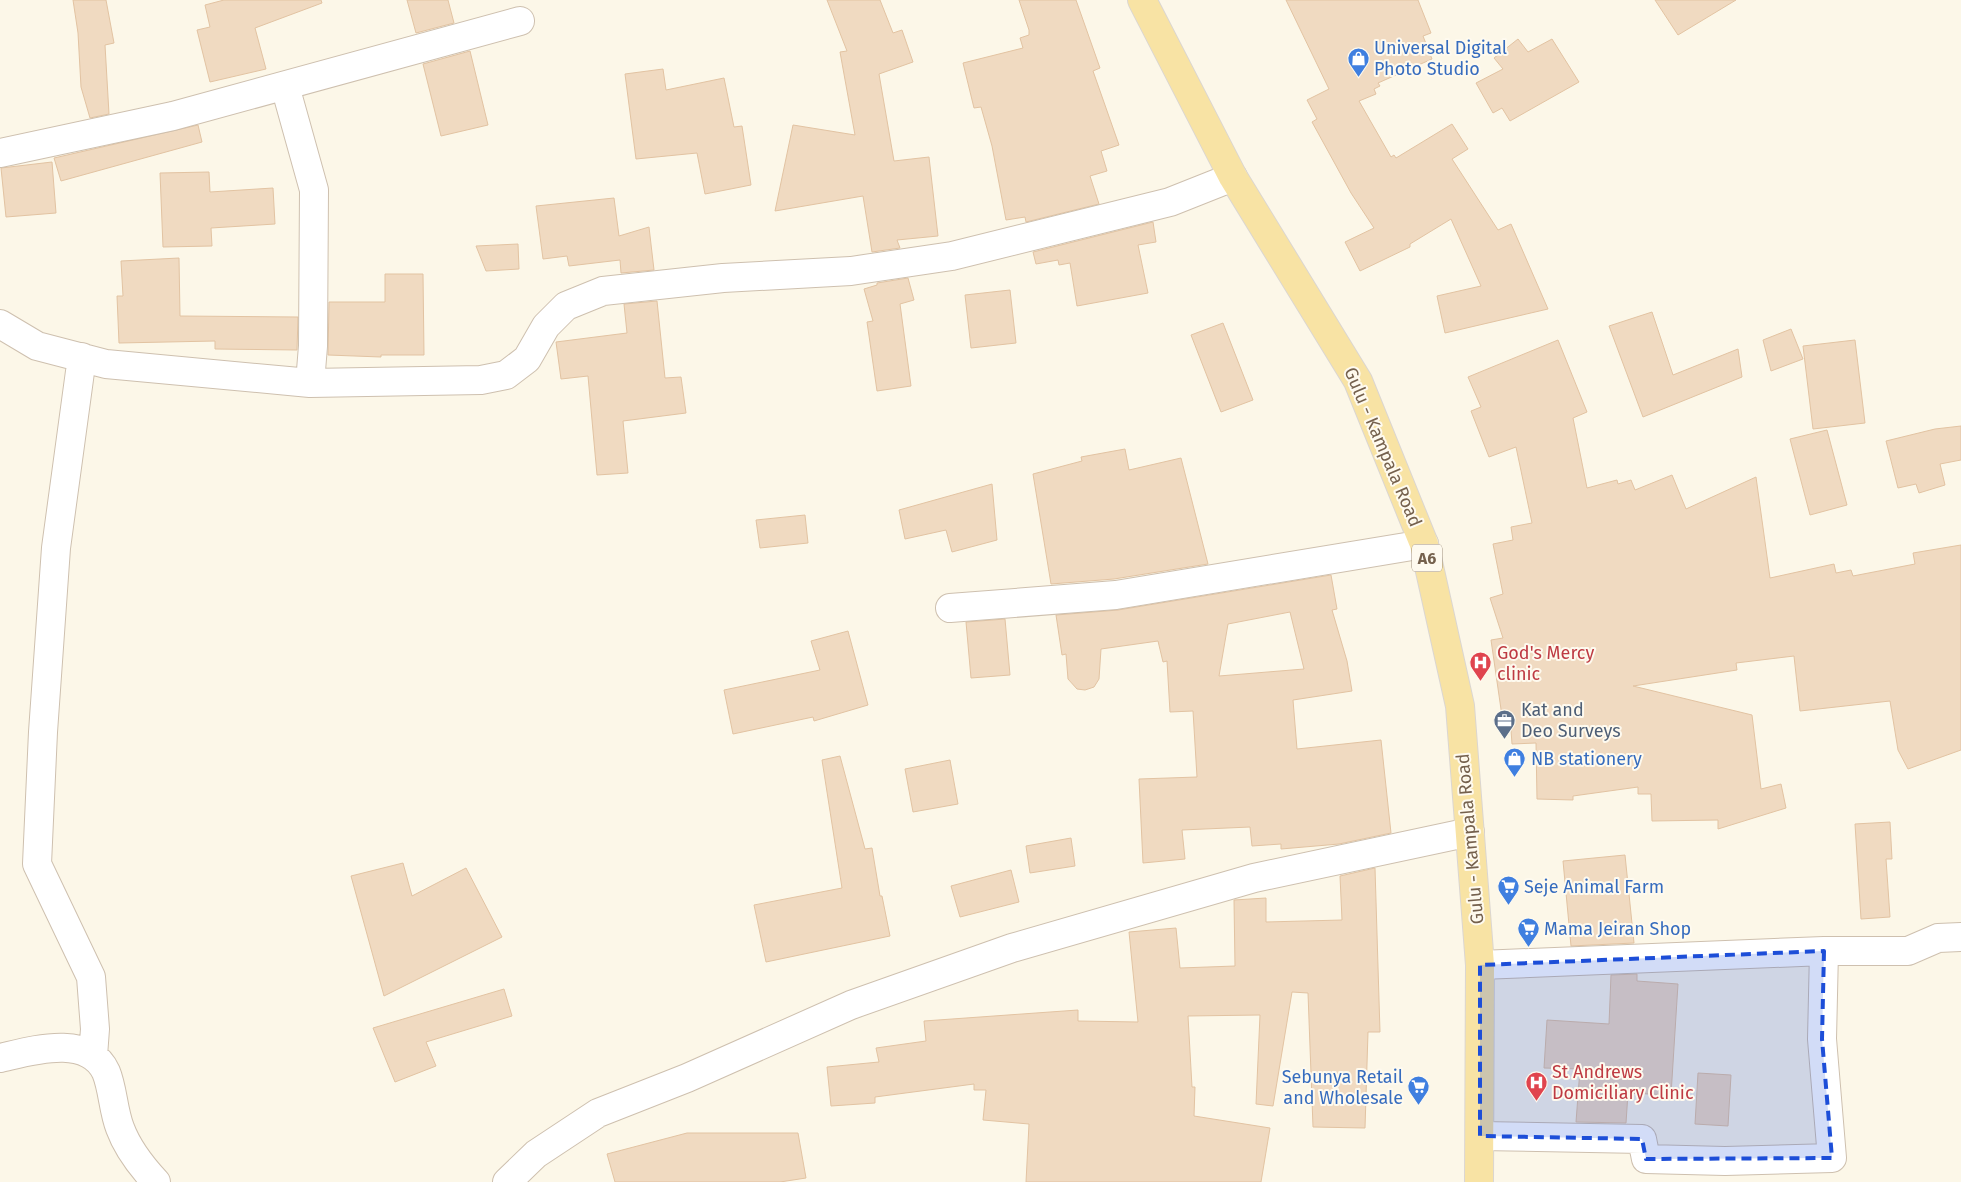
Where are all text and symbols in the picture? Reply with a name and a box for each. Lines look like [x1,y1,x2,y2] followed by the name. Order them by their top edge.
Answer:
[1374,37,1507,80] place label: Universal Digital Photo Studio
[1346,46,1370,77] shop icon: Universal Digital Photo Studio
[1339,364,1427,530] street label: Gulu - Kampala Road
[1412,544,1442,572] road number: A6
[1497,642,1594,685] place label: God's Mercy clinic
[1469,651,1493,682] hospital icon: God's Mercy clinic
[1521,699,1621,742] place label: Kat and Deo Surveys
[1493,708,1517,739] office icon: Kat and Deo Surveys
[1503,747,1527,778] shop icon: NB stationery
[1531,748,1642,770] place label: NB stationery
[1452,753,1488,925] street label: Gulu - Kampala Road
[1496,875,1520,906] supermarket icon: Seje Animal Farm
[1524,876,1664,898] place label: Seje Animal Farm
[1516,917,1540,948] supermarket icon: Mama Jeiran Shop
[1544,918,1691,940] place label: Mama Jeiran Shop
[1552,1061,1694,1104] place label: St Andrews Domiciliary Clinic
[1282,1066,1403,1109] place label: Sebunya Retail and Wholesale
[1524,1070,1548,1101] hospital icon: St Andrews Domiciliary Clinic
[1407,1075,1431,1106] supermarket icon: Sebunya Retail and Wholesale

